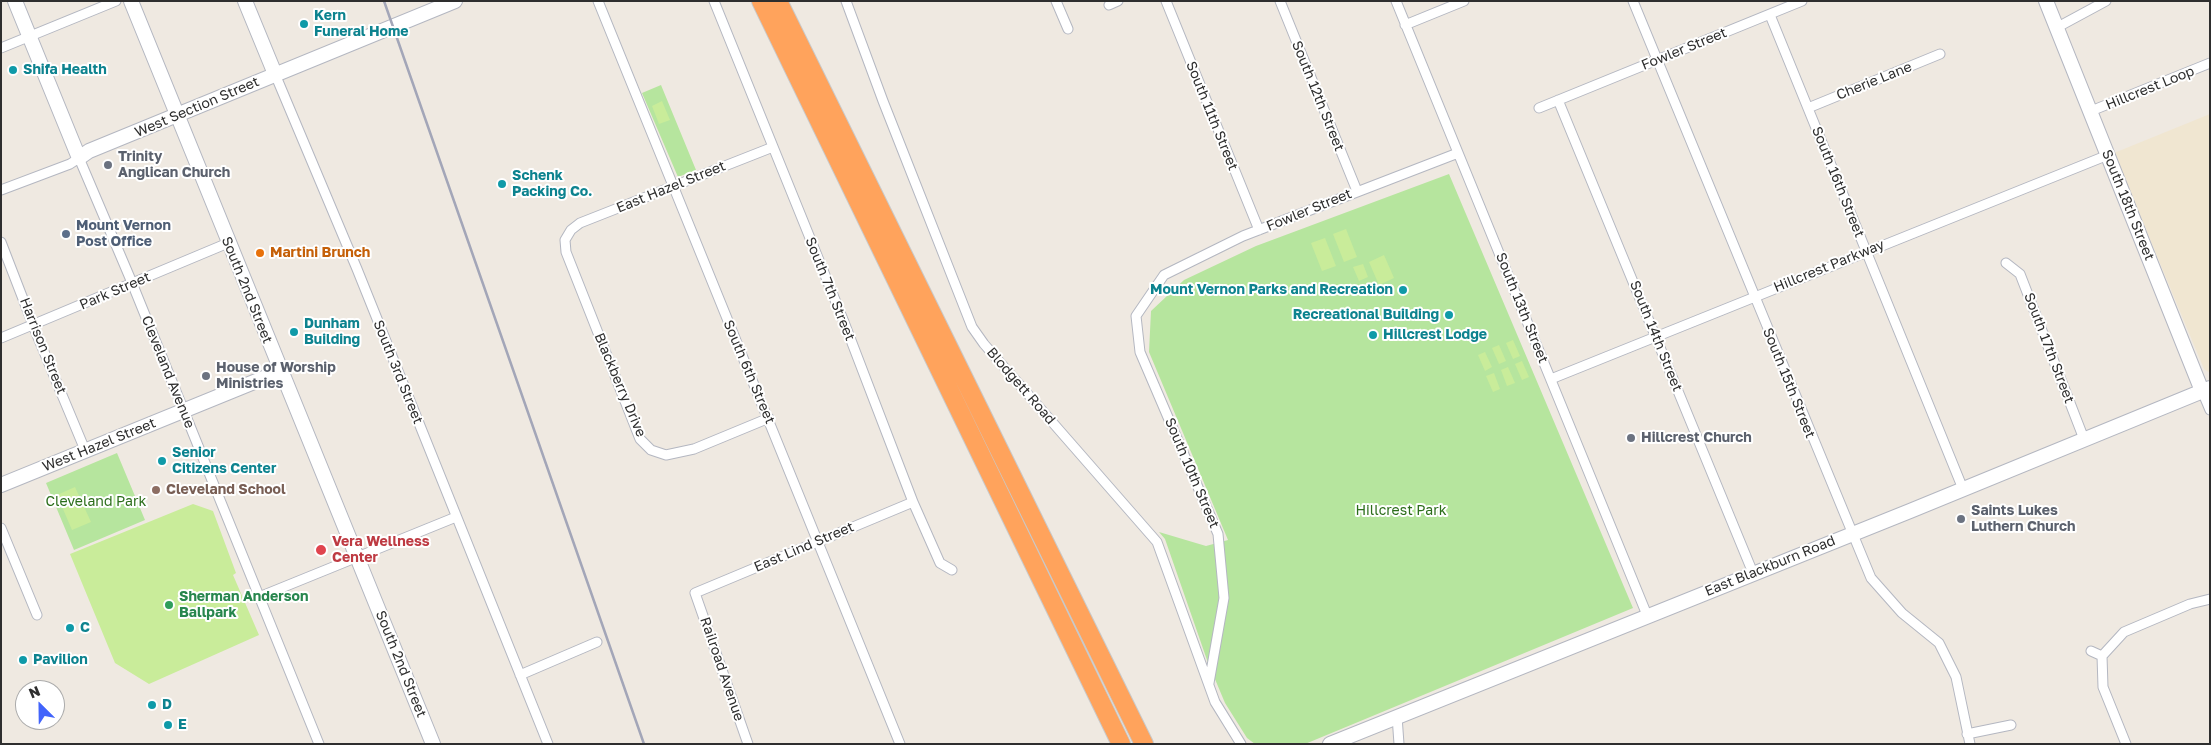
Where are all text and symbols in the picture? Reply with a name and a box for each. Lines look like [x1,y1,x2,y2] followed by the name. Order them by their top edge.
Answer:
[314,8,409,40] place label: Kern Funeral Home
[298,18,310,30] marker: Kern Funeral Home
[1639,24,1729,74] street label: Fowler Street
[1288,38,1348,154] street label: South 12th Street
[1834,58,1914,104] street label: Cherie Lane
[1182,59,1242,173] street label: South 11th Street
[23,62,107,78] place label: Shifa Health
[2103,63,2197,113] street label: Hillcrest Loop
[7,64,19,76] marker: Shifa Health
[132,73,262,141] street label: West Section Street
[1808,124,1868,240] street label: South 16th Street
[2098,147,2158,263] street label: South 18th Street
[118,149,230,182] place label: Trinity Anglican Church
[614,157,728,217] street label: East Hazel Street
[102,159,114,171] marker: Trinity Anglican Church
[512,168,592,200] place label: Schenk Packing Co.
[496,178,508,190] marker: Schenk Packing Co.
[1264,185,1354,235] street label: Fowler Street
[76,218,171,250] place label: Mount Vernon Post Office
[60,228,72,240] marker: Mount Vernon Post Office
[218,234,276,346] street label: South 2nd Street
[802,235,858,343] street label: South 7th Street
[1771,236,1887,296] street label: Hillcrest Parkway
[270,245,370,261] place label: Martini Brunch
[254,247,266,259] marker: Martini Brunch
[1492,250,1552,366] street label: South 13th Street
[77,269,153,313] street label: Park Street
[1626,278,1686,394] street label: South 14th Street
[1150,282,1393,298] place label: Mount Vernon Parks and Recreation
[1397,284,1409,296] marker: Mount Vernon Parks and Recreation
[2020,290,2078,406] street label: South 17th Street
[16,295,70,397] street label: Harrison Street
[1293,307,1439,323] place label: Recreational Building
[1443,309,1455,321] marker: Recreational Building
[138,313,198,431] street label: Cleveland Avenue
[304,316,360,348] place label: Dunham Building
[369,318,427,426] street label: South 3rd Street
[720,318,778,426] street label: South 6th Street
[1759,325,1819,441] street label: South 15th Street
[288,326,300,338] marker: Dunham Building
[1383,327,1487,343] place label: Hillcrest Lodge
[1367,329,1379,341] marker: Hillcrest Lodge
[591,330,649,440] street label: Blackberry Drive
[983,344,1059,428] street label: Blodgett Road
[216,360,336,392] place label: House of Worship Ministries
[200,370,212,382] marker: House of Worship Ministries
[40,415,158,475] street label: West Hazel Street
[1161,415,1223,531] street label: South 10th Street
[1641,430,1752,446] place label: Hillcrest Church
[1625,432,1637,444] marker: Hillcrest Church
[172,445,276,478] place label: Senior Citizens Center
[156,455,168,467] marker: Senior Citizens Center
[166,482,286,498] place label: Cleveland School
[150,484,162,496] marker: Cleveland School
[46,494,146,510] park label: Cleveland Park
[1355,503,1447,519] park label: Hillcrest Park
[1971,503,2075,536] place label: Saints Lukes Luthern Church
[1955,513,1967,525] marker: Saints Lukes Luthern Church
[752,518,856,576] street label: East Lind Street
[1702,532,1838,600] street label: East Blackburn Road
[332,534,430,566] place label: Vera Wellness Center
[314,543,328,557] marker: Vera Wellness Center
[179,589,308,622] place label: Sherman Anderson Ballpark
[163,599,175,611] marker: Sherman Anderson Ballpark
[372,608,430,720] street label: South 2nd Street
[696,615,748,723] street label: Railroad Avenue
[80,620,90,636] place label: C
[64,622,76,634] marker: C
[33,652,88,668] place label: Pavilion
[17,654,29,666] marker: Pavilion
[15,680,65,730] north arrow
[26,682,43,702] text: N
[162,697,172,713] place label: D
[146,699,158,711] marker: D
[178,717,187,733] place label: E
[162,719,174,731] marker: E

